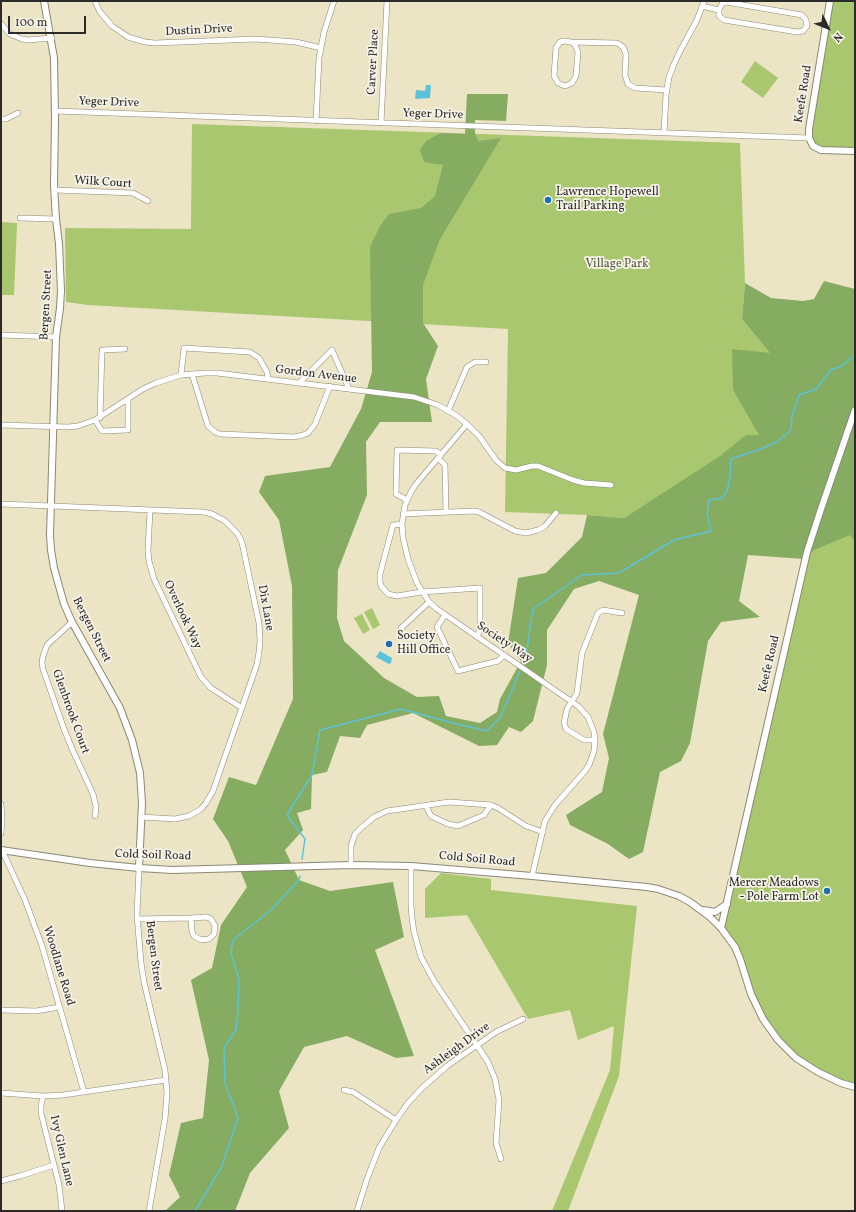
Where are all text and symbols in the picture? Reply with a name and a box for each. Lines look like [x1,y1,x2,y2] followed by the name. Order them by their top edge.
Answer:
[10,8,88,34] scale bar
[808,8,848,48] north arrow
[15,15,47,31] text: 100 m
[165,22,233,40] street label: Dustin Drive
[829,28,845,45] text: N
[365,29,383,95] street label: Carver Place
[792,64,816,124] street label: Keefe Road
[78,95,140,111] street label: Yeger Drive
[402,107,464,123] street label: Yeger Drive
[74,174,132,192] street label: Wilk Court
[556,186,659,214] place label: Lawrence Hopewell Trail Parking
[543,195,553,205] marker: Lawrence Hopewell Trail Parking
[585,258,649,272] park label: Village Park
[38,269,56,341] street label: Bergen Street
[274,363,358,387] street label: Gordon Avenue
[160,578,204,652] street label: Overlook Way
[254,584,276,632] street label: Dix Lane
[68,595,114,665] street label: Bergen Street
[473,619,535,667] street label: Society Way
[397,630,450,658] place label: Society Hill Office
[756,634,784,694] street label: Keefe Road
[384,639,394,649] marker: Society Hill Office
[48,668,92,756] street label: Glenbrook Court
[114,847,192,865] street label: Cold Soil Road
[438,849,516,871] street label: Cold Soil Road
[729,877,819,905] place label: Mercer Meadows - Pole Farm Lot
[822,886,832,896] marker: Mercer Meadows - Pole Farm Lot
[142,920,164,992] street label: Bergen Street
[39,924,77,1008] street label: Woodlane Road
[421,1020,493,1078] street label: Ashleigh Drive
[46,1114,76,1188] street label: Ivy Glen Lane

